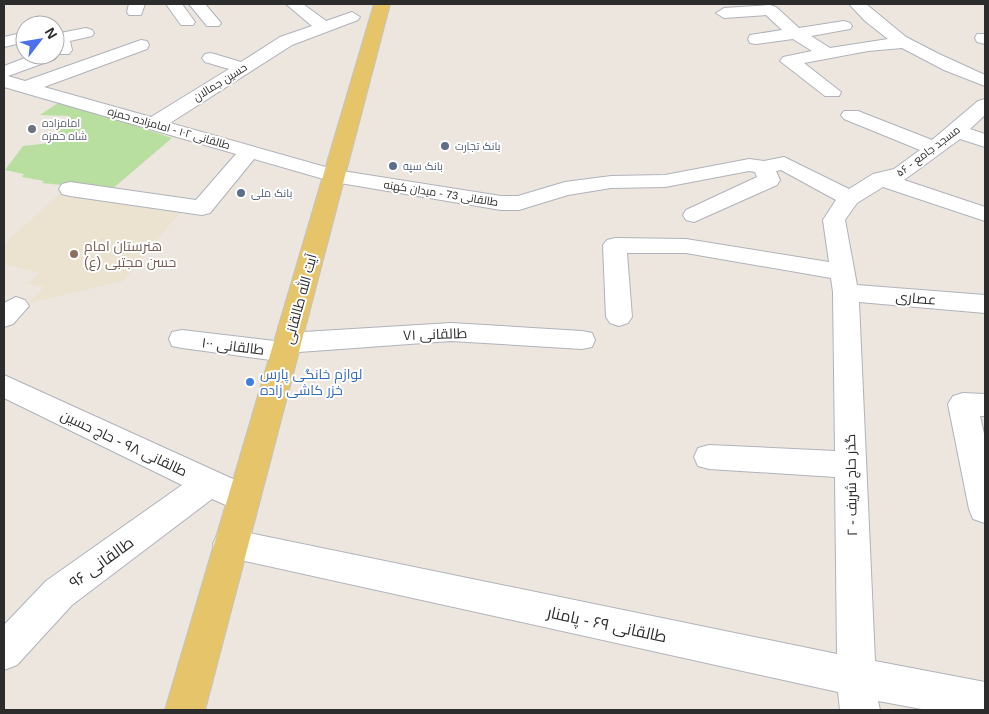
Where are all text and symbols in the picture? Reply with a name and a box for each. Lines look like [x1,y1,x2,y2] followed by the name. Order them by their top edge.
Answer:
[15,15,65,65] north arrow
[42,25,61,42] text: N
[191,61,249,104] street label: حسین جمالان
[106,105,232,152] street label: طالقانی ۱۰۲ - امامزاده حمزه
[42,117,87,143] place label: امامزاده شاه حمزه
[26,123,38,135] marker: امامزاده شاه حمزه
[894,123,963,180] street label: ۵۶ - مسجد جامع
[439,140,451,152] marker: بانک تجارت
[455,140,501,153] place label: بانک تجارت
[387,160,399,172] marker: بانک سپه
[403,160,443,173] place label: بانک سپه
[383,178,499,209] street label: طالقانی 73 - میدان کهنه
[235,187,247,199] marker: بانک ملی
[251,187,292,200] place label: بانک ملی
[84,238,176,271] place label: هنرستان امام حسن مجتبی (ع)
[68,248,80,260] marker: هنرستان امام حسن مجتبی (ع)
[279,252,320,346] street label: آیت الله طالقانی
[895,288,937,308] street label: عصاری
[402,325,468,343] street label: طالقانی ۷۱
[201,334,265,358] street label: طالقانی ۱۰۰
[260,366,362,398] place label: لوازم خانگی پارس خزر کاشی زاده
[244,376,256,388] marker: لوازم خانگی پارس خزر کاشی زاده
[58,407,190,480] street label: طالقانی ۹۸ - حاج حسین
[842,434,861,536] street label: ۲ - گذر حاج شریف
[66,534,138,593] street label: طالقانی ۹۶
[544,603,668,648] street label: طالقانی ۶۹ - پامنار

